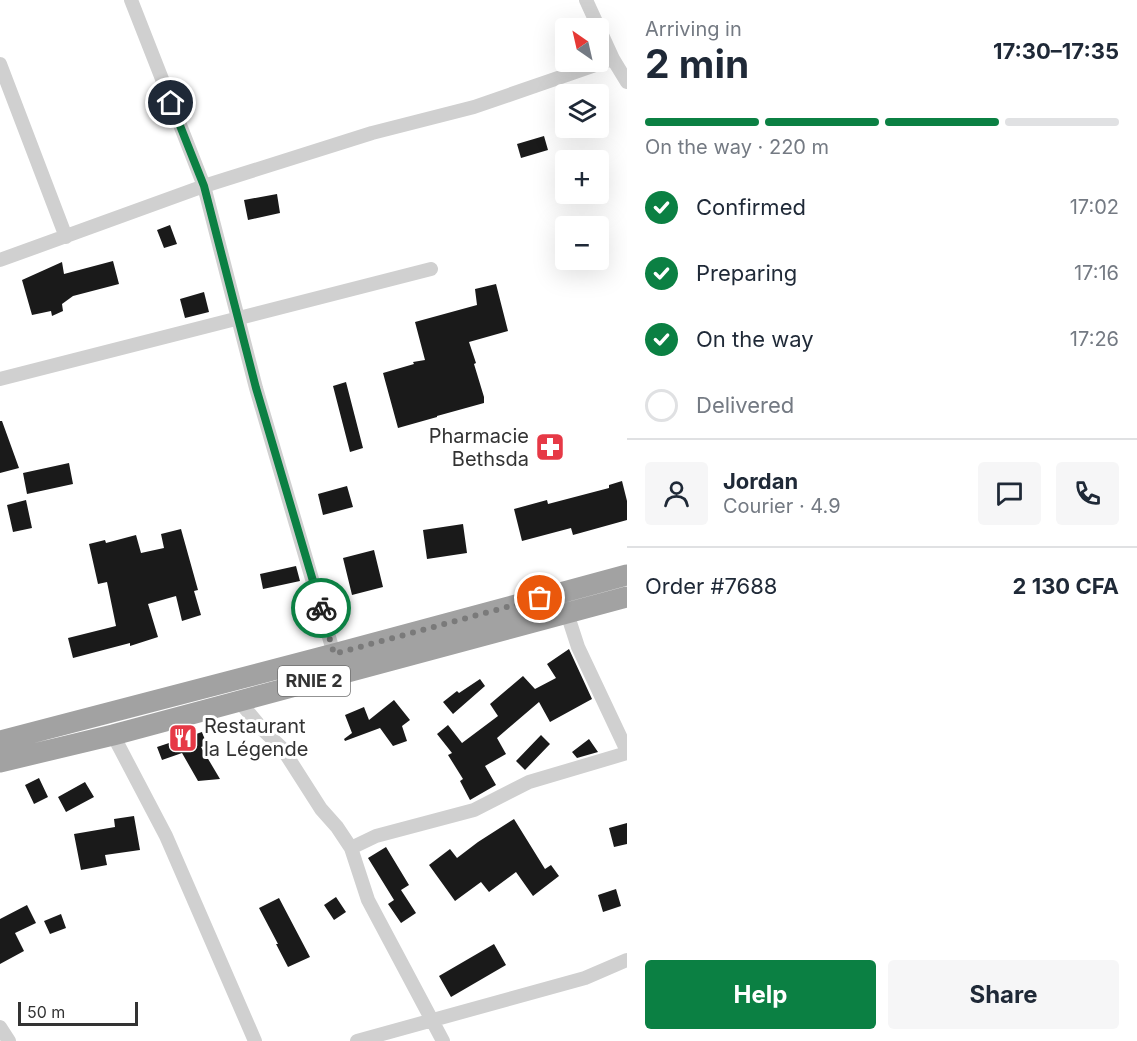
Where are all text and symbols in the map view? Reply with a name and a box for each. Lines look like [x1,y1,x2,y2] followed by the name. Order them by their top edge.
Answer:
[645,17,742,41] text: Arriving in
[555,18,609,72] north arrow
[555,18,609,270] map controls
[993,38,1119,64] text: 17:30–17:35
[645,40,749,87] text: 2 min
[145,77,196,128] pin
[555,84,609,138] button: layers
[154,86,187,119] icon: home
[645,135,829,159] text: On the way · 220 m
[555,150,609,204] button: +
[645,191,678,224] icon: check
[696,194,806,220] text: Confirmed
[1070,195,1119,219] text: 17:02
[555,216,609,270] button: −
[645,257,678,290] icon: check
[696,260,797,286] text: Preparing
[1074,261,1119,285] text: 17:16
[645,323,678,356] icon: check
[696,326,814,352] text: On the way
[1070,327,1119,351] text: 17:26
[696,392,794,418] text: Delivered
[429,424,529,471] place label: Pharmacie Bethsda
[534,431,566,463] pharmacy icon: Pharmacie Bethsda
[645,462,708,525] button: person
[978,462,1041,525] button: chat
[1056,462,1119,525] button: phone
[723,468,798,494] text: Jordan
[723,494,841,518] text: Courier · 4.9
[514,572,565,623] pin
[645,573,777,599] text: Order #7688
[1013,573,1119,599] text: 2 130 CFA
[291,578,351,638] courier
[523,581,556,614] icon: bag
[305,592,338,625] icon: bike
[278,666,350,696] road number: RNIE 2
[204,714,308,761] place label: Restaurant la Légende
[167,722,199,754] restaurant icon: Restaurant la Légende
[645,960,876,1029] button: Help
[888,960,1119,1029] button: Share
[18,999,138,1026] scale bar
[27,1002,65,1022] text: 50 m

